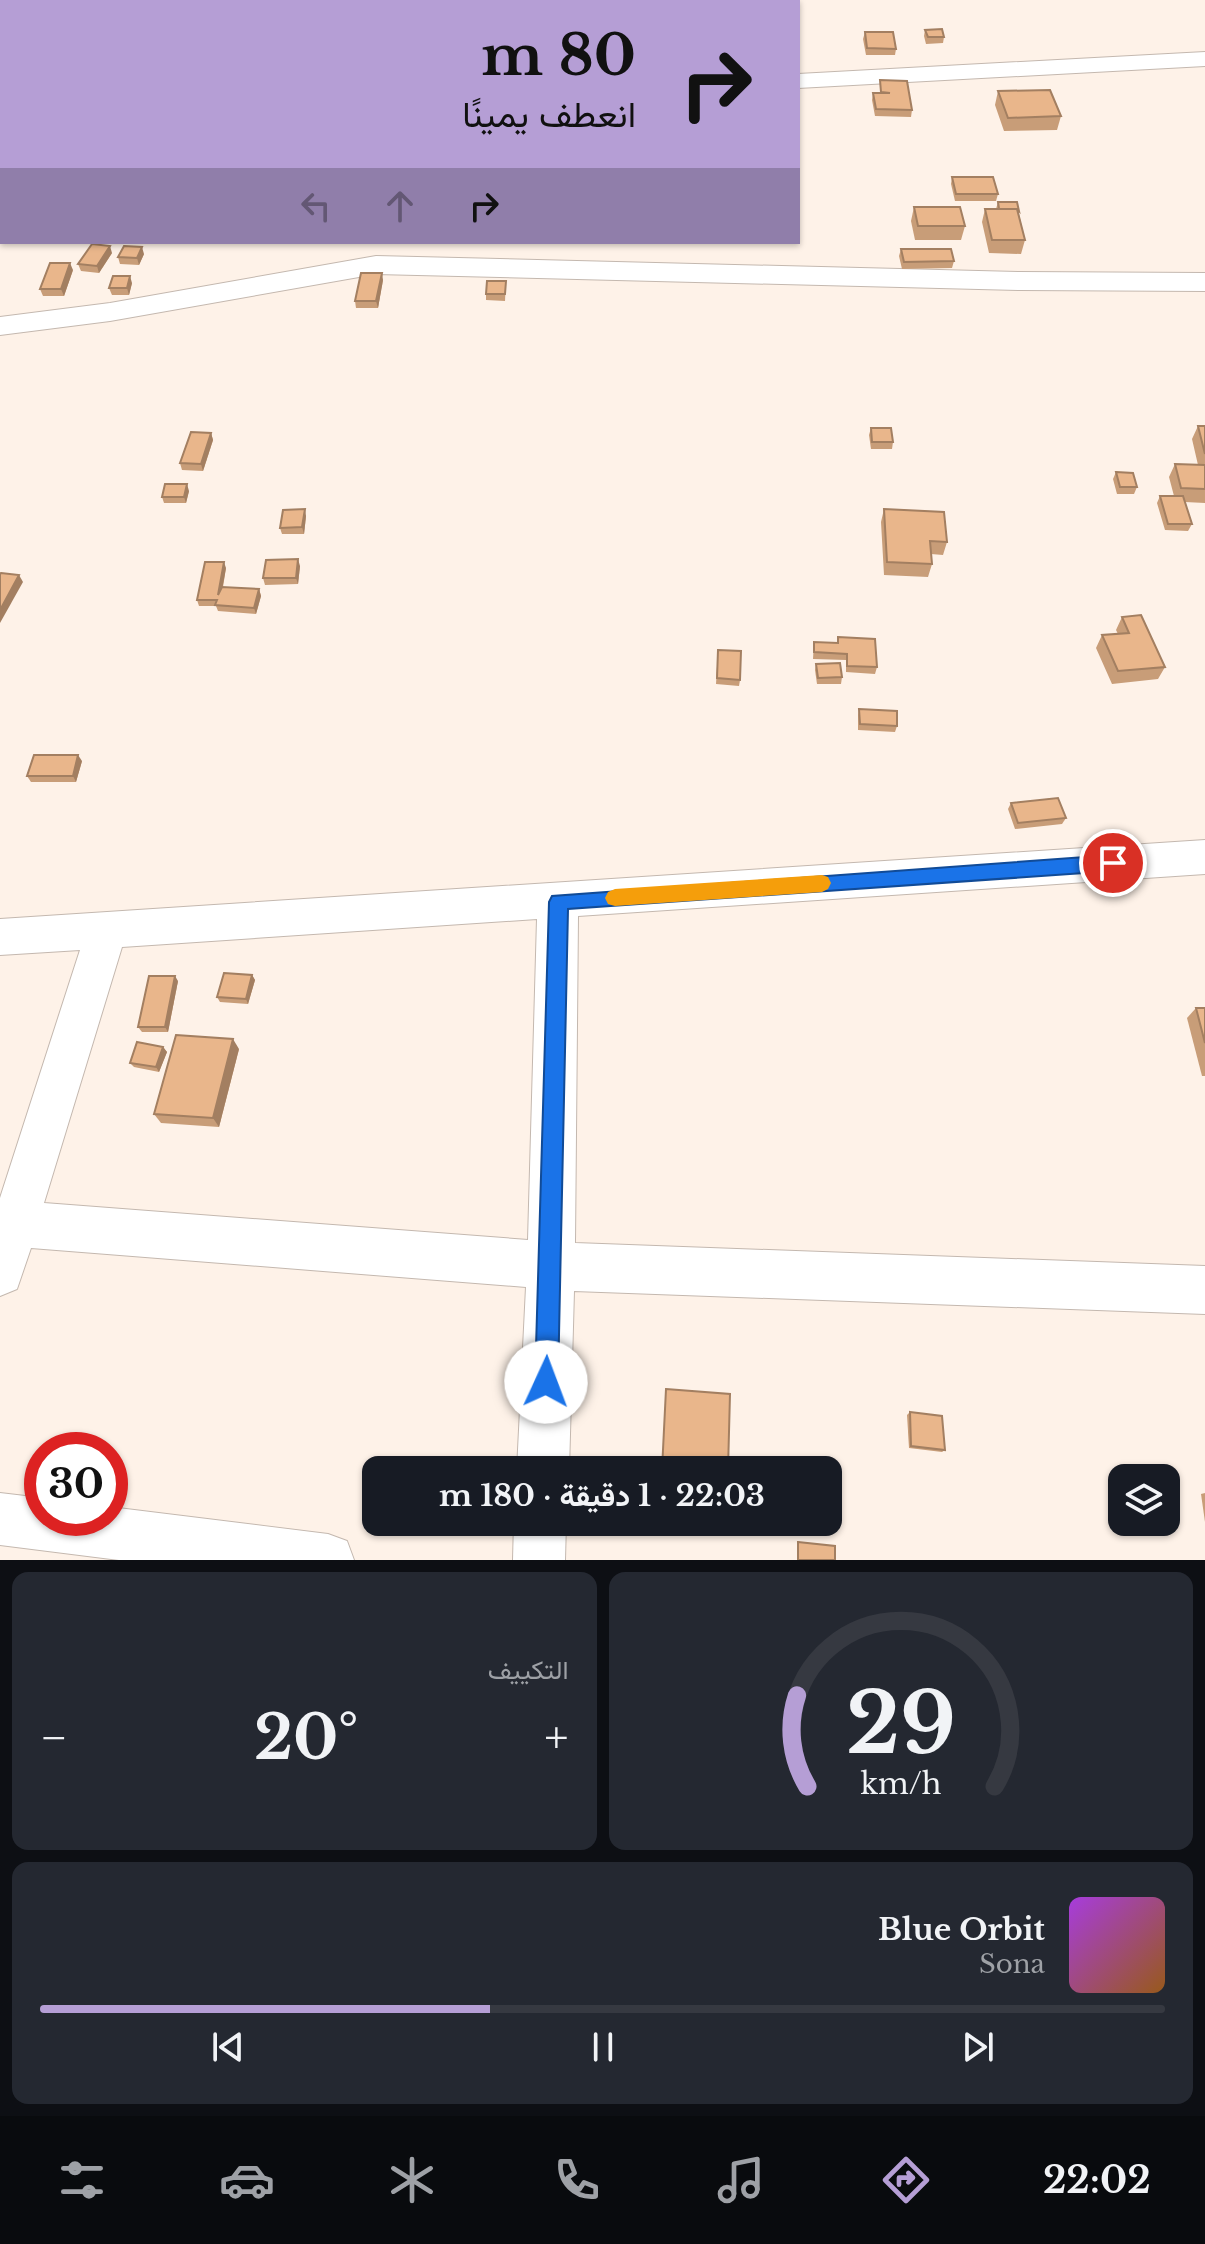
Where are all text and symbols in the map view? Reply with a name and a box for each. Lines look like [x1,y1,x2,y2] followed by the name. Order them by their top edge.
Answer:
[481,21,636,90] text: 80 m
[664,32,768,136] icon: right
[462,92,636,137] text: انعطف يمينًا
[294,184,338,228] icon: left
[378,184,422,228] icon: ahead
[462,184,506,228] icon: right
[1079,829,1147,897] pin
[1091,841,1135,885] icon: arrive
[504,1340,588,1424] position arrow
[24,1432,128,1536] speed limit sign: 30
[1108,1464,1180,1536] map controls
[1108,1464,1180,1536] button: layers
[439,1477,765,1514] text: 22:03 · 1 دقيقة · 180 m
[488,1654,569,1686] text: التكييف
[846,1672,956,1775] text: 29
[254,1701,358,1775] text: 20°
[40,1710,68,1765] text: −
[544,1710,568,1765] text: +
[860,1766,941,1802] text: km/h
[878,1911,1045,1948] text: Blue Orbit
[979,1948,1045,1980] text: Sona
[206,2025,250,2069] icon: previous
[581,2025,625,2069] icon: pause
[956,2025,1000,2069] icon: next
[54,2152,110,2208] icon: filters
[219,2152,275,2208] icon: car
[384,2152,440,2208] icon: climate
[549,2152,605,2208] icon: phone
[713,2152,769,2208] icon: music
[878,2152,934,2208] icon: directions
[1043,2158,1151,2203] text: 22:02

